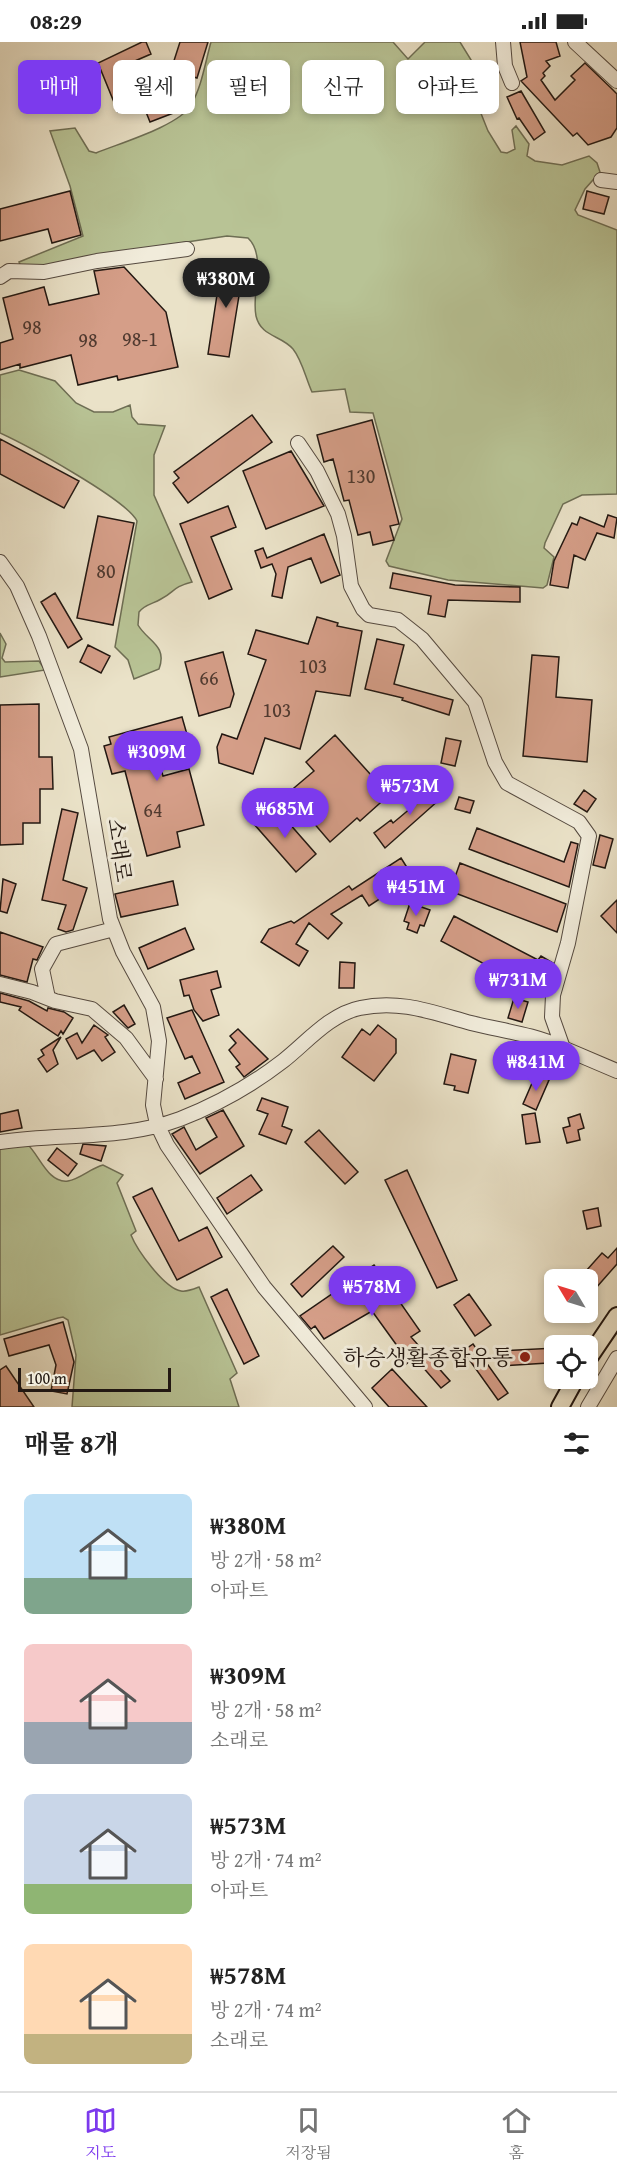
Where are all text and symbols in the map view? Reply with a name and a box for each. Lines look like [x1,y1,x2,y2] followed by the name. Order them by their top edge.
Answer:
[30,5,82,37] text: 08:29
[18,60,101,114] chip: 매매
[113,60,195,114] chip: 월세
[207,60,290,114] chip: 필터
[302,60,384,114] chip: 신규
[396,60,499,114] chip: 아파트
[184,258,268,309] pin: ₩380M
[197,263,255,292] text: ₩380M
[22,312,42,341] house number: 98
[122,324,158,353] house number: 98-1
[78,325,98,354] house number: 98
[347,461,375,490] house number: 130
[96,556,116,585] house number: 80
[299,651,327,680] house number: 103
[199,663,219,692] house number: 66
[263,695,291,724] house number: 103
[115,731,199,782] pin: ₩309M
[128,736,186,765] text: ₩309M
[368,765,452,816] pin: ₩573M
[381,770,439,799] text: ₩573M
[243,788,327,839] pin: ₩685M
[256,793,314,822] text: ₩685M
[143,795,163,824] house number: 64
[100,816,140,884] street label: 소래로
[374,866,458,917] pin: ₩451M
[387,871,445,900] text: ₩451M
[476,959,560,1010] pin: ₩731M
[489,964,547,993] text: ₩731M
[494,1041,578,1092] pin: ₩841M
[507,1046,565,1075] text: ₩841M
[330,1266,414,1317] pin: ₩578M
[544,1269,598,1323] north arrow
[544,1269,598,1389] map controls
[343,1271,401,1300] text: ₩578M
[544,1335,598,1389] button: locate
[343,1341,513,1373] place label: 하승생활종합유통
[518,1350,532,1364] marker: 하승생활종합유통
[18,1365,171,1392] scale bar
[27,1366,67,1390] text: 100 m
[24,1424,119,1463] text: 매물 8개
[560,1427,593,1460] icon: filters
[210,1505,286,1544] text: ₩380M
[72,1518,144,1590] icon: home
[210,1545,322,1574] text: 방 2개 · 58 m²
[210,1575,268,1604] text: 아파트
[210,1655,286,1694] text: ₩309M
[72,1668,144,1740] icon: home
[210,1695,322,1724] text: 방 2개 · 58 m²
[210,1725,268,1754] text: 소래로
[210,1805,286,1844] text: ₩573M
[72,1818,144,1890] icon: home
[210,1845,322,1874] text: 방 2개 · 74 m²
[210,1875,268,1904] text: 아파트
[210,1955,286,1994] text: ₩578M
[72,1968,144,2040] icon: home
[210,1995,322,2024] text: 방 2개 · 74 m²
[210,2025,268,2054] text: 소래로
[84,2104,117,2164] tab: 지도
[285,2104,332,2164] tab: 저장됨
[500,2104,533,2164] tab: 홈

